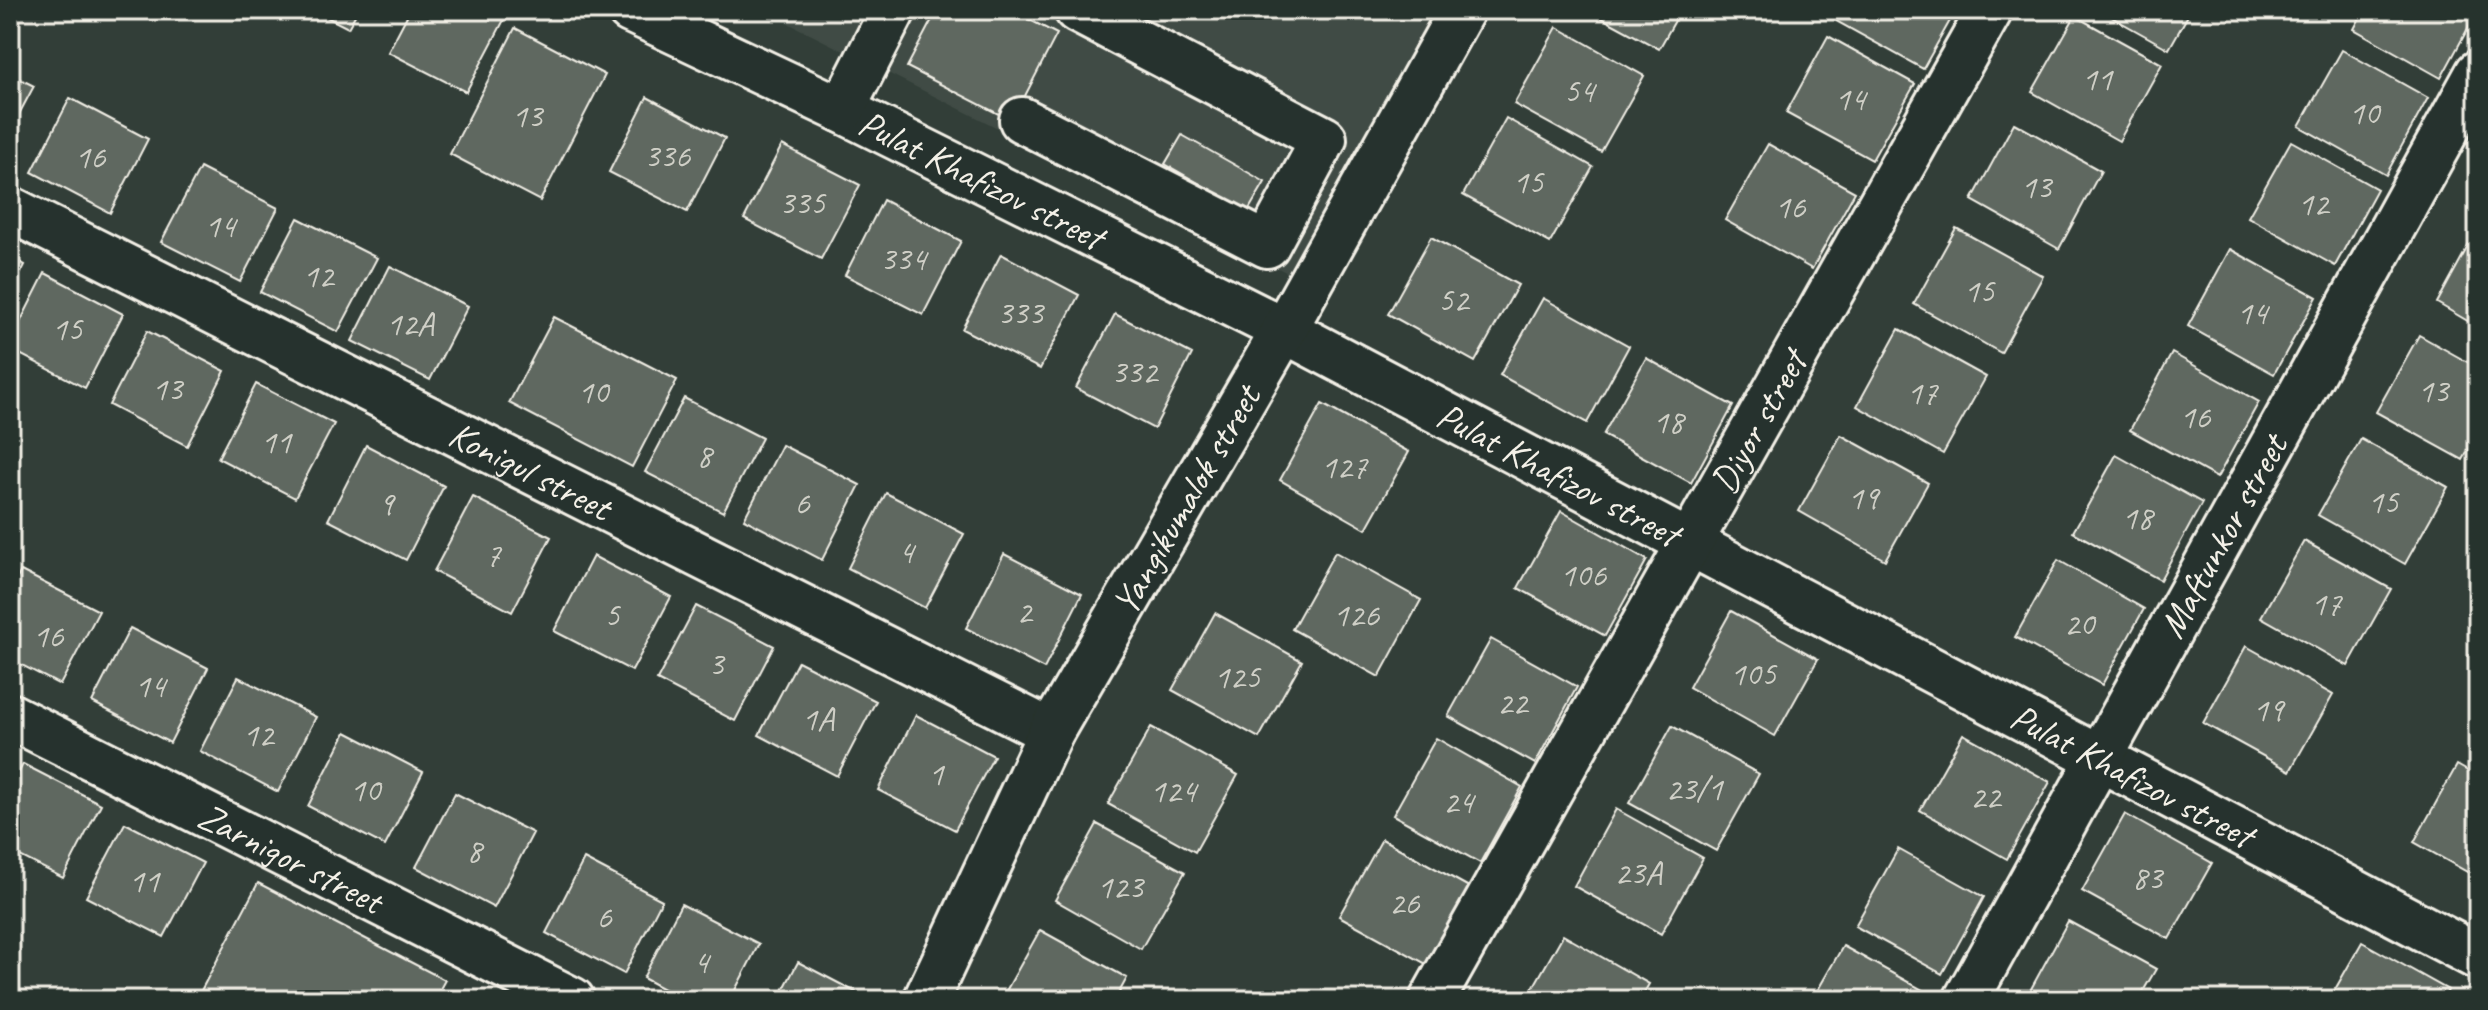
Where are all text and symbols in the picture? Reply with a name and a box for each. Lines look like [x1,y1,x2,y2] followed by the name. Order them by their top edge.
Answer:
[2082,57,2114,100] house number: 11
[1564,69,1598,112] house number: 54
[1835,77,1869,120] house number: 14
[2349,91,2382,134] house number: 10
[512,94,545,137] house number: 13
[851,99,1116,263] street label: Pulat Khafizov street
[644,134,692,177] house number: 336
[75,135,107,178] house number: 16
[1513,160,1545,203] house number: 15
[2021,165,2054,208] house number: 13
[779,181,827,224] house number: 335
[2298,182,2331,225] house number: 12
[1775,185,1807,228] house number: 16
[205,204,239,247] house number: 14
[880,237,930,280] house number: 334
[303,254,336,297] house number: 12
[1964,269,1996,312] house number: 15
[1438,278,1471,321] house number: 52
[997,291,1046,334] house number: 333
[2237,291,2271,334] house number: 14
[386,302,436,345] house number: 12A
[52,307,84,350] house number: 15
[1700,338,1820,501] street label: Diyor street
[1111,350,1160,393] house number: 332
[152,367,185,410] house number: 13
[2418,369,2451,412] house number: 13
[578,370,611,413] house number: 10
[1907,371,1939,414] house number: 17
[1101,375,1272,623] street label: Yangikumalok street
[1429,392,1692,560] street label: Pulat Khafizov street
[2180,395,2212,438] house number: 16
[1653,400,1687,443] house number: 18
[441,411,621,532] street label: Konigul street
[261,420,293,463] house number: 11
[2148,424,2299,646] street label: Maftunkor street
[696,434,715,477] house number: 8
[1321,445,1369,488] house number: 127
[1848,476,1881,519] house number: 19
[2368,480,2400,523] house number: 15
[794,481,811,524] house number: 6
[378,482,396,525] house number: 9
[2122,496,2156,539] house number: 18
[898,530,917,573] house number: 4
[485,533,502,576] house number: 7
[1560,553,1608,596] house number: 106
[2311,582,2343,625] house number: 17
[1016,590,1034,633] house number: 2
[604,593,621,636] house number: 5
[1333,593,1381,636] house number: 126
[2064,602,2097,645] house number: 20
[33,614,65,657] house number: 16
[708,642,726,685] house number: 3
[1730,652,1778,695] house number: 105
[1214,655,1262,698] house number: 125
[135,664,169,707] house number: 14
[1497,681,1530,724] house number: 22
[2253,688,2286,731] house number: 19
[2003,693,2266,861] street label: Pulat Khafizov street
[802,697,836,740] house number: 1A
[243,713,276,756] house number: 12
[928,752,945,795] house number: 1
[1665,767,1724,810] house number: 23/1
[350,768,383,811] house number: 10
[1150,769,1200,812] house number: 124
[1970,775,2003,818] house number: 22
[1443,780,1477,823] house number: 24
[190,792,393,926] street label: Zarnigor street
[466,829,485,872] house number: 8
[1614,851,1664,894] house number: 23A
[2132,856,2165,899] house number: 83
[129,859,161,902] house number: 11
[1097,865,1146,908] house number: 123
[1389,881,1421,924] house number: 26
[596,895,613,938] house number: 6
[693,940,712,983] house number: 4

